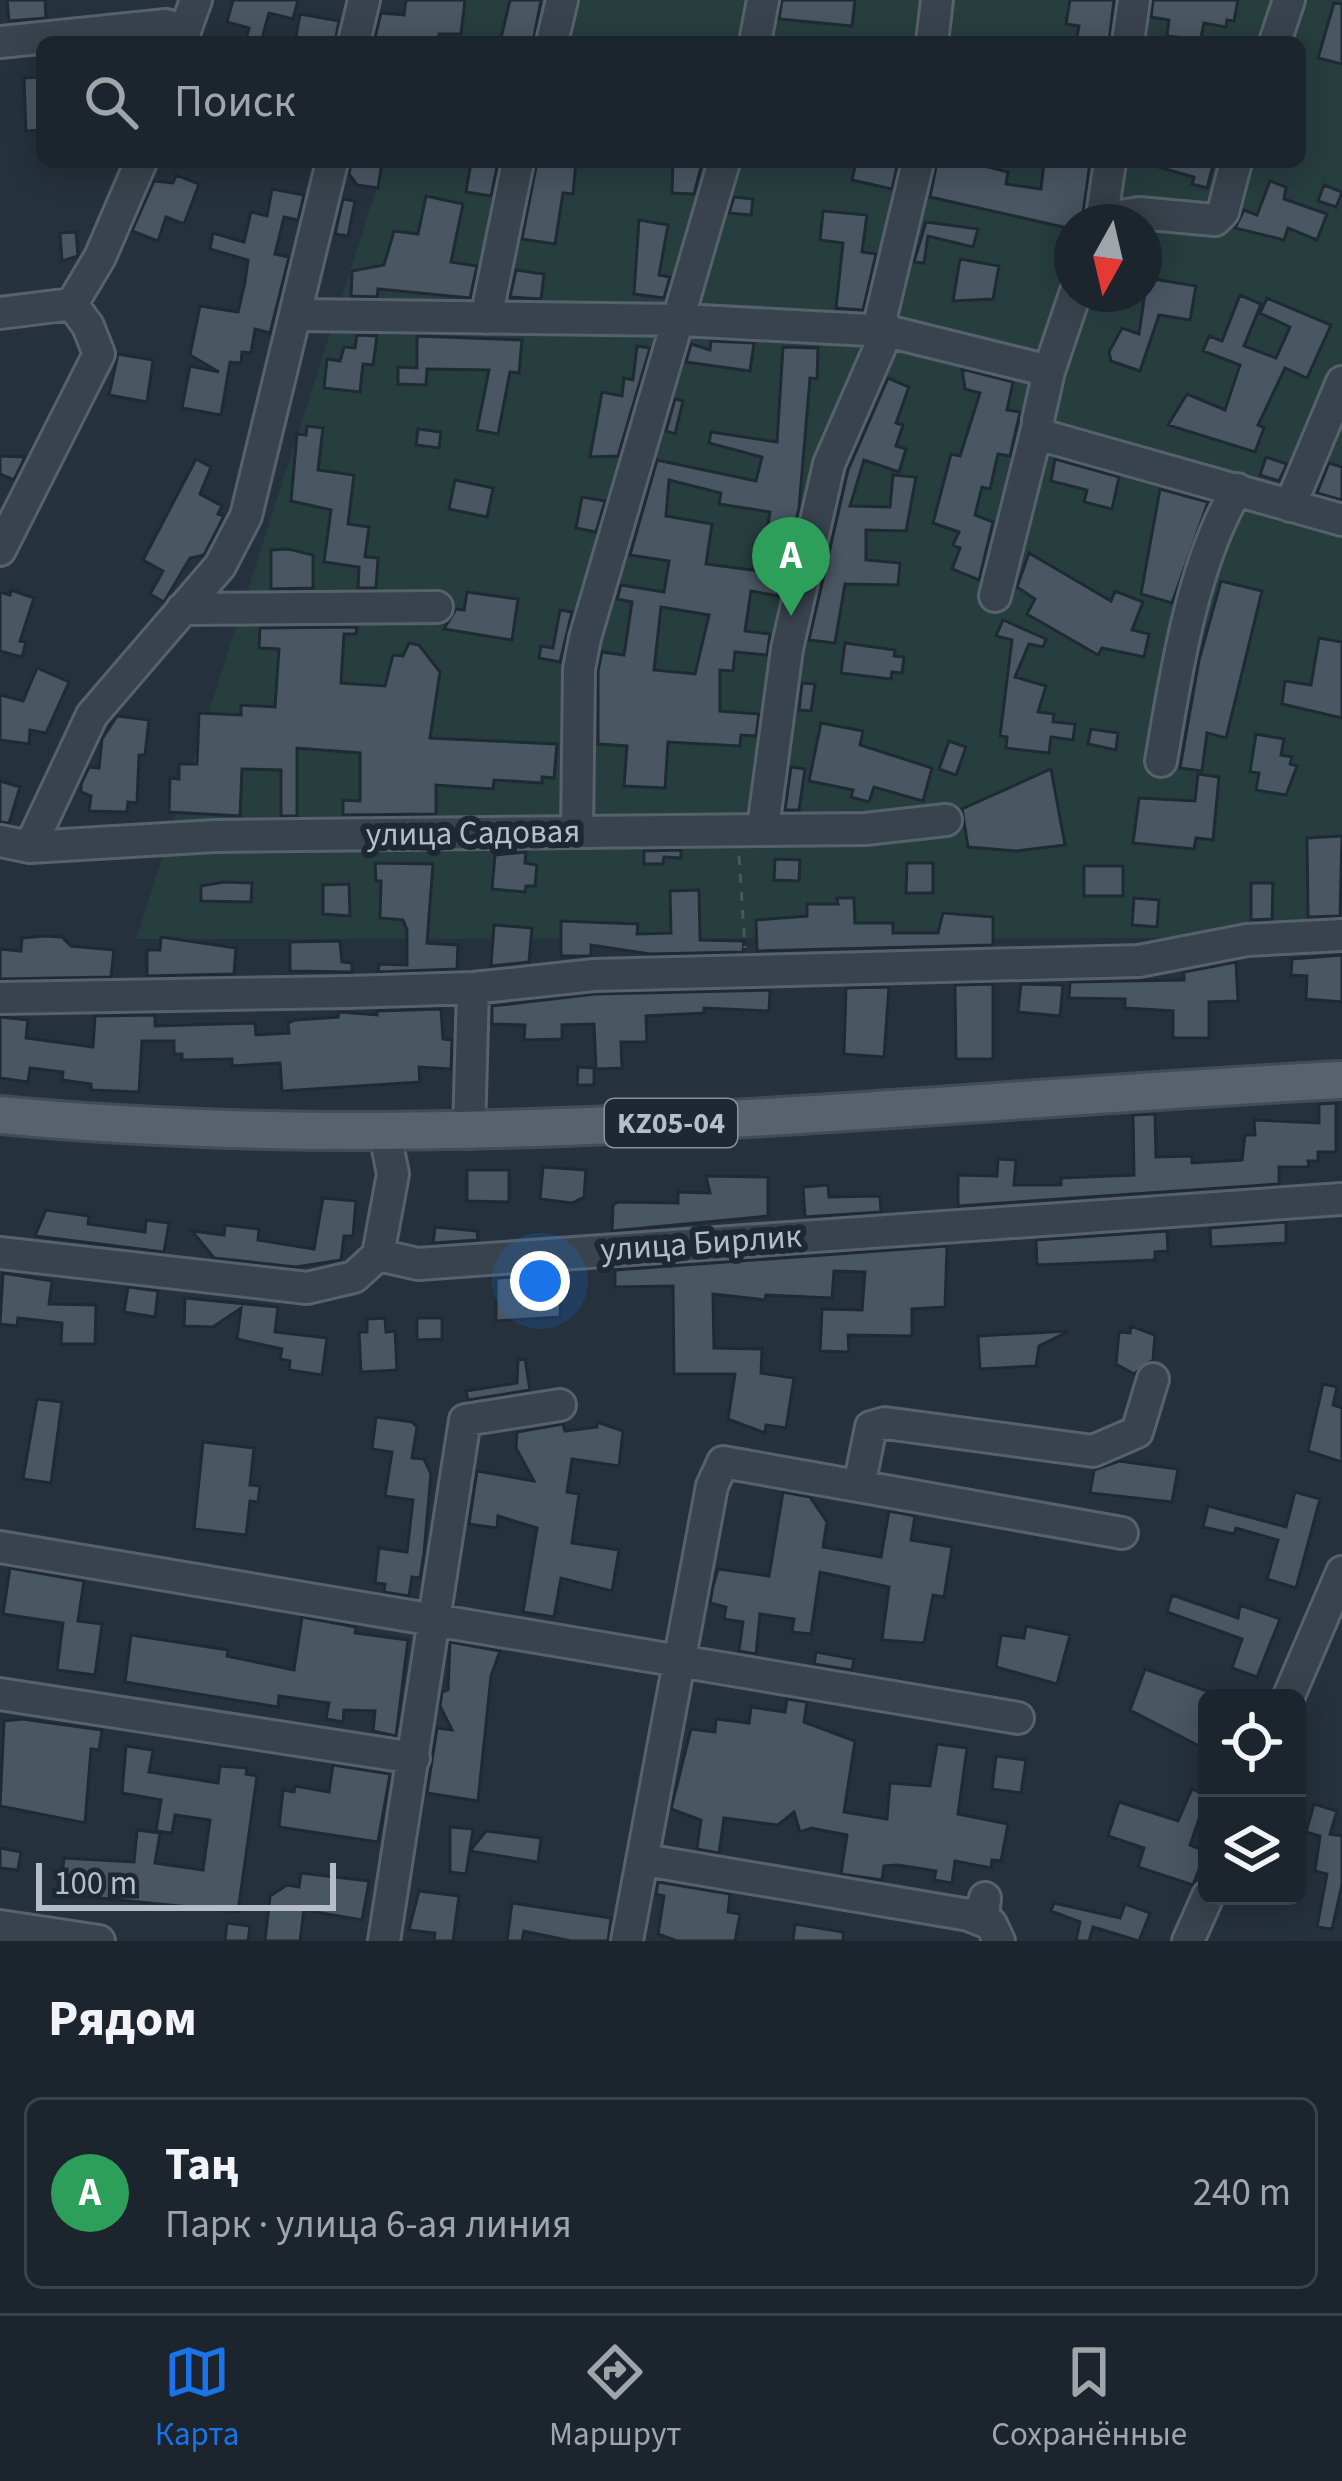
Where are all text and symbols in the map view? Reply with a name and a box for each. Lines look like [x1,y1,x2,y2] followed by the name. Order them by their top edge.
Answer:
[36,36,1306,168] search box
[78,69,144,135] icon: search
[174,70,296,134] text: Поиск
[1054,204,1162,312] north arrow
[752,517,830,616] pin: A
[365,808,581,858] street label: улица Садовая
[605,1099,737,1147] road number: KZ05-04
[599,1212,804,1273] street label: улица Бирлик
[510,1251,570,1311] your location
[1198,1689,1306,1905] map controls
[1198,1689,1306,1797] button: locate
[1198,1797,1306,1905] button: layers
[36,1857,336,1910] scale bar
[54,1860,137,1907] text: 100 m
[48,1983,197,2055] text: Рядом
[165,2133,238,2197] text: Таң
[79,2165,101,2221] text: A
[1193,2165,1291,2221] text: 240 m
[165,2197,572,2253] text: Парк · улица 6-ая линия
[155,2339,239,2458] tab: Карта
[549,2339,682,2458] tab: Маршрут
[991,2339,1187,2458] tab: Сохранённые

